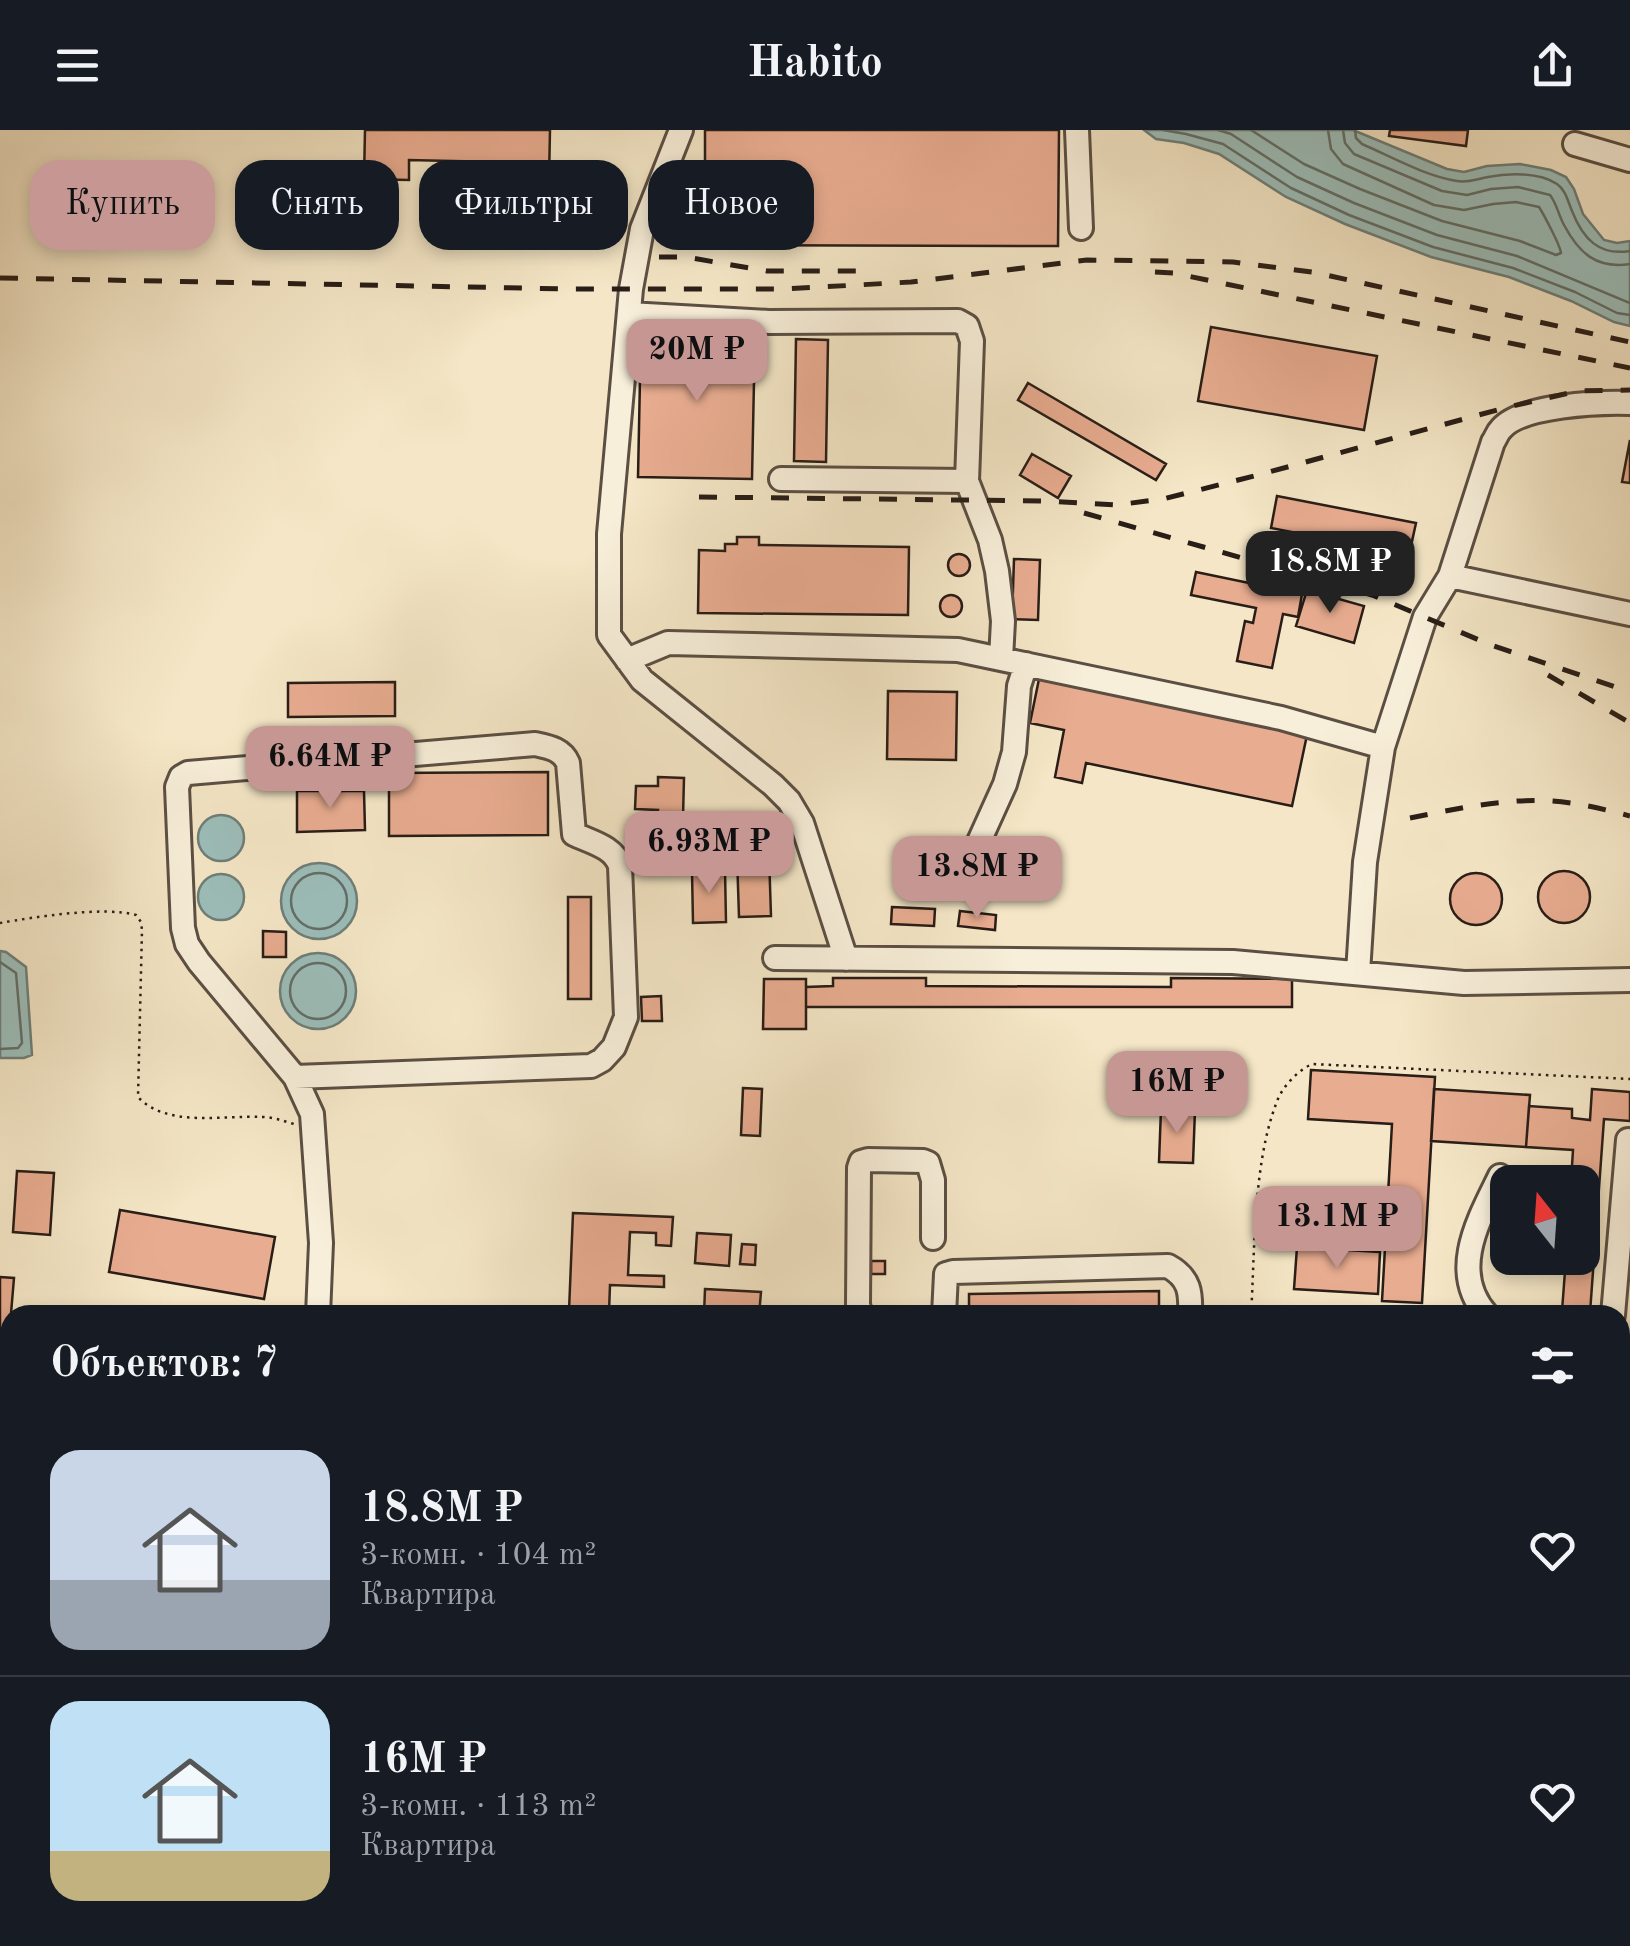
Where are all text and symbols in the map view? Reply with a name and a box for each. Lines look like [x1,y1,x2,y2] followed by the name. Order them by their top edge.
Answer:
[50,38,105,93] icon: menu
[1525,38,1580,93] icon: share
[747,42,883,87] text: Habito
[30,160,215,250] chip: Купить
[235,160,399,250] chip: Снять
[419,160,628,250] chip: Фильтры
[648,160,814,250] chip: Новое
[627,319,767,404] pin: 20M ₽
[648,335,746,367] text: 20M ₽
[1238,531,1422,616] pin: 18.8M ₽
[1268,547,1392,579] text: 18.8M ₽
[238,726,422,811] pin: 6.64M ₽
[268,742,392,774] text: 6.64M ₽
[617,811,801,896] pin: 6.93M ₽
[647,827,771,859] text: 6.93M ₽
[885,836,1069,921] pin: 13.8M ₽
[915,852,1039,884] text: 13.8M ₽
[1107,1051,1247,1136] pin: 16M ₽
[1128,1067,1226,1099] text: 16M ₽
[1490,1165,1600,1275] north arrow
[1490,1165,1600,1275] map controls
[1245,1186,1429,1271] pin: 13.1M ₽
[1275,1202,1399,1234] text: 13.1M ₽
[1525,1338,1580,1393] icon: filters
[50,1344,278,1386] text: Объектов: 7
[360,1489,523,1531] text: 18.8M ₽
[130,1490,250,1610] icon: home
[1525,1523,1580,1578] icon: heart
[360,1540,596,1572] text: 3-комн. · 104 m²
[360,1580,496,1612] text: Квартира
[360,1740,487,1782] text: 16M ₽
[130,1741,250,1861] icon: home
[1525,1774,1580,1829] icon: heart
[360,1791,596,1823] text: 3-комн. · 113 m²
[360,1831,496,1863] text: Квартира

